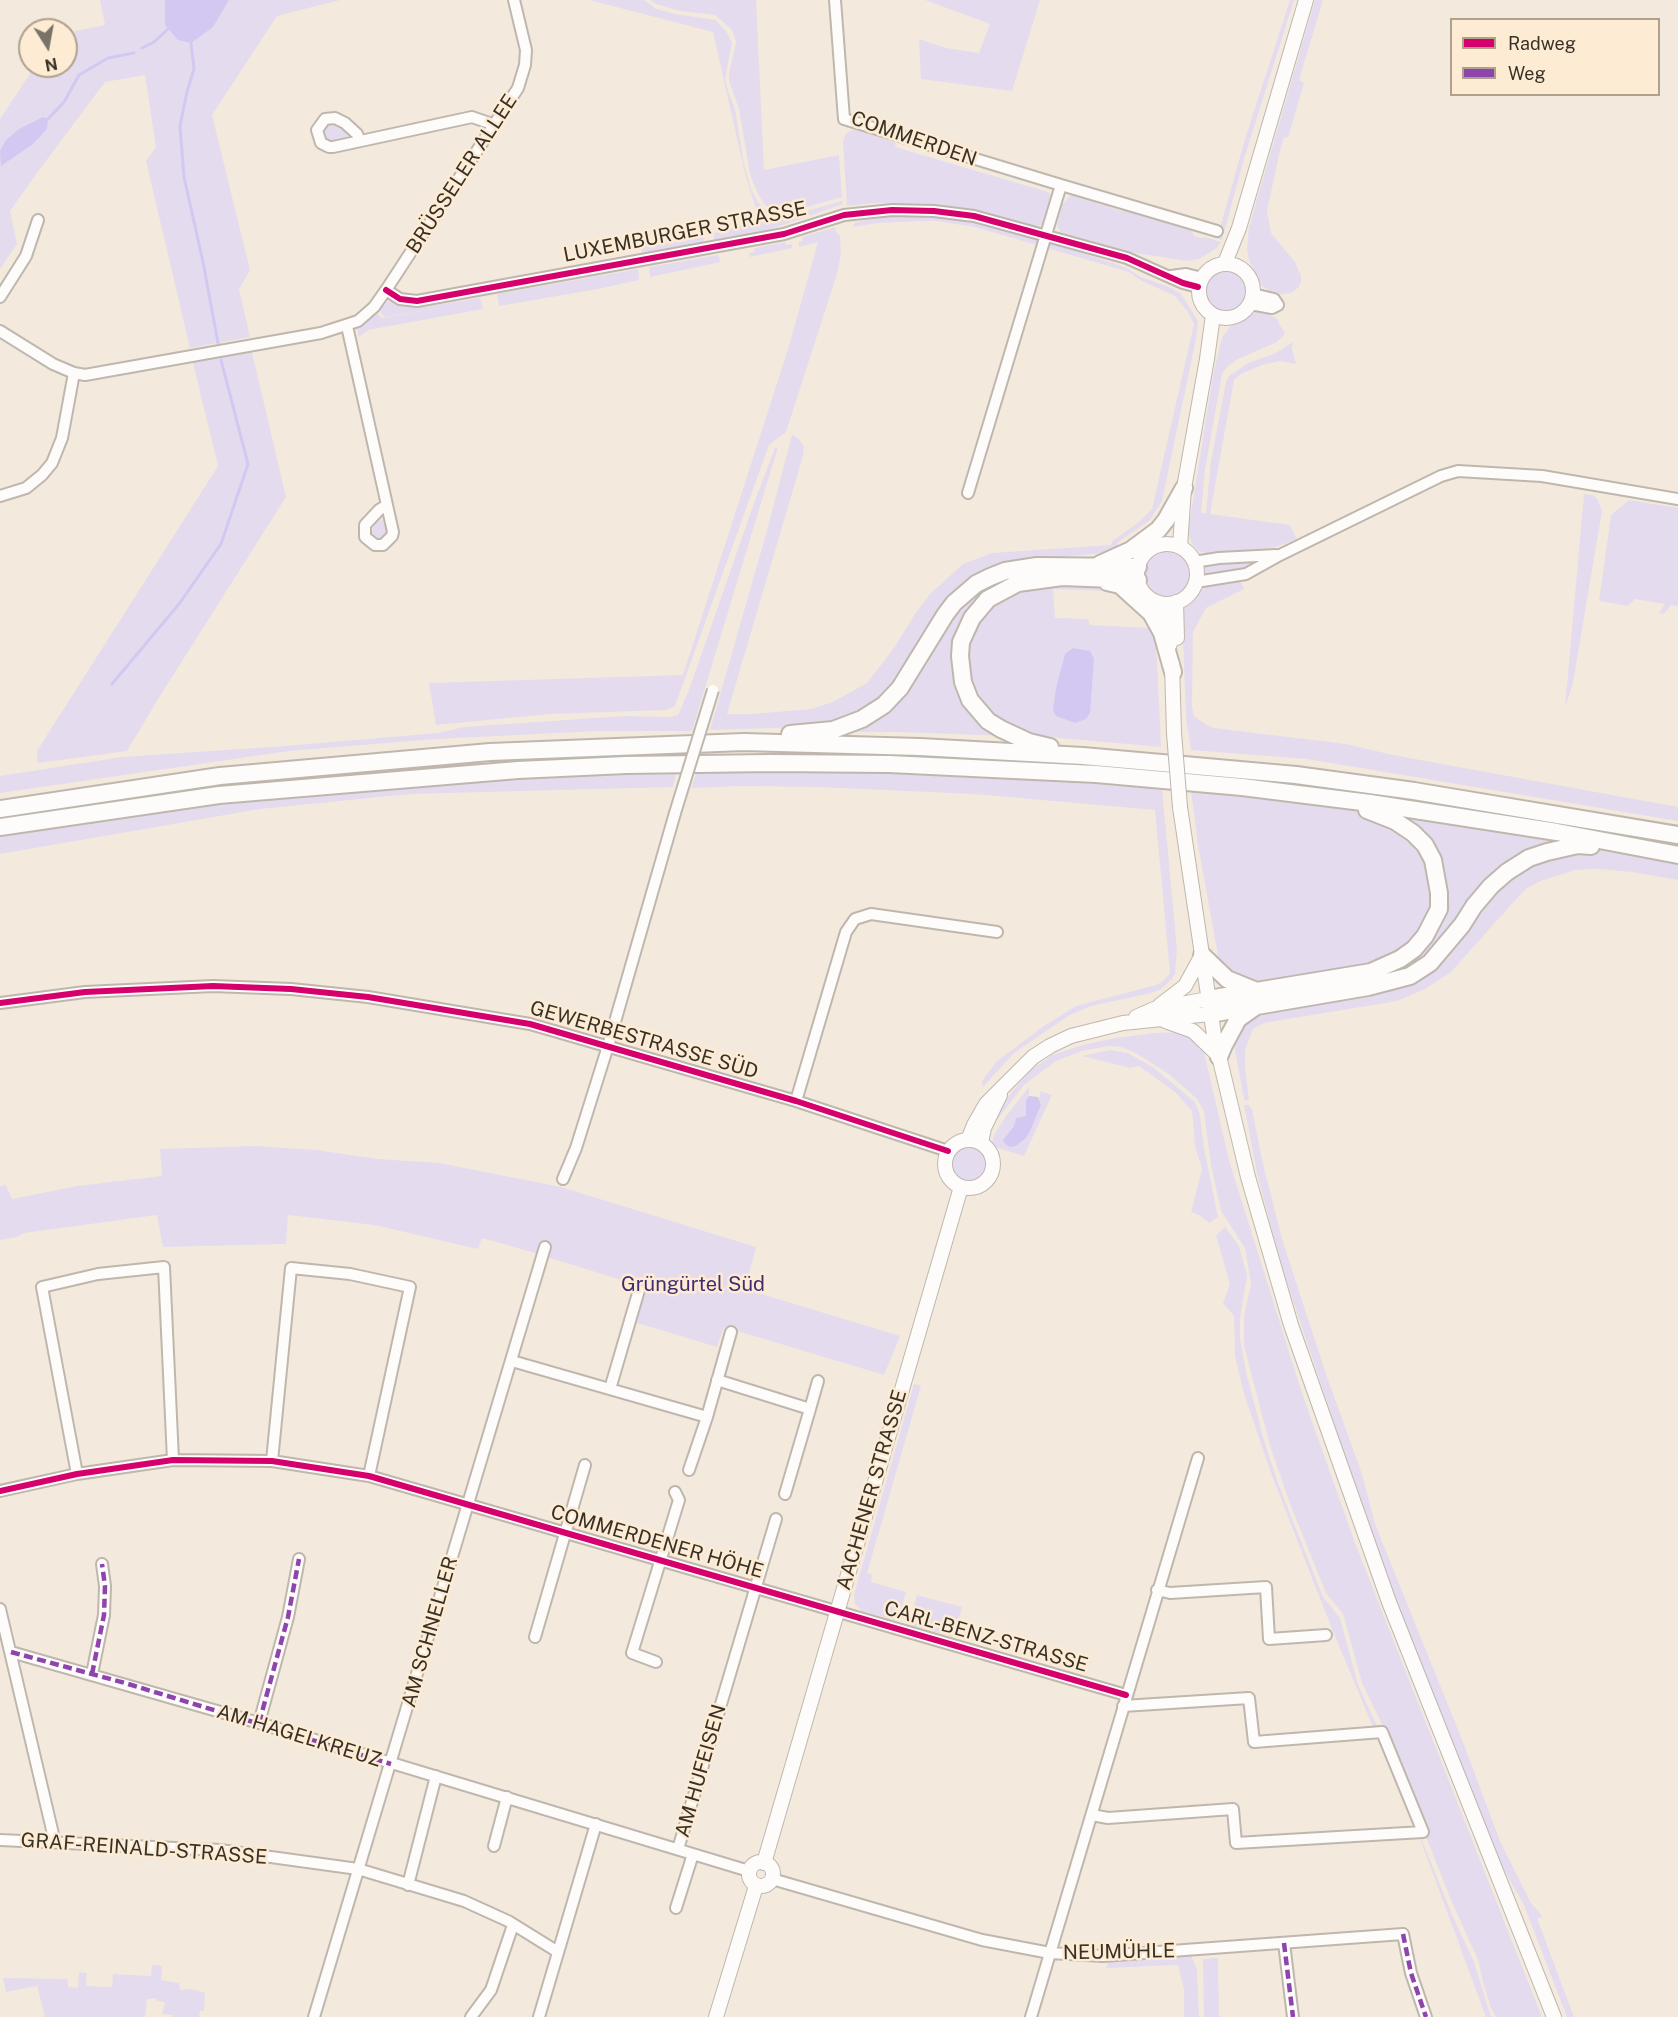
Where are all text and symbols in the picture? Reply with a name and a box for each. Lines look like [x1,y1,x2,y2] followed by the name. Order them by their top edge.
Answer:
[18,18,78,78] north arrow
[1450,18,1660,96] legend
[1508,33,1576,54] text: Radweg
[43,54,59,75] text: N
[1508,63,1546,84] text: Weg
[402,90,522,258] street label: BRÜSSELER ALLEE
[848,106,980,172] street label: COMMERDEN
[561,197,809,267] street label: LUXEMBURGER STRASSE
[527,996,761,1084] street label: GEWERBESTRASSE SÜD
[621,1273,765,1297] park label: Grüngürtel Süd
[832,1387,912,1593] street label: AACHENER STRASSE
[548,1500,766,1584] street label: COMMERDENER HÖHE
[397,1554,463,1710] street label: AM SCHNELLER
[881,1596,1091,1678] street label: CARL-BENZ-STRASSE
[214,1700,384,1772] street label: AM HAGELKREUZ
[671,1702,731,1840] street label: AM HUFEISEN
[20,1828,268,1870] street label: GRAF-REINALD-STRASSE
[1063,1939,1175,1965] street label: NEUMÜHLE

